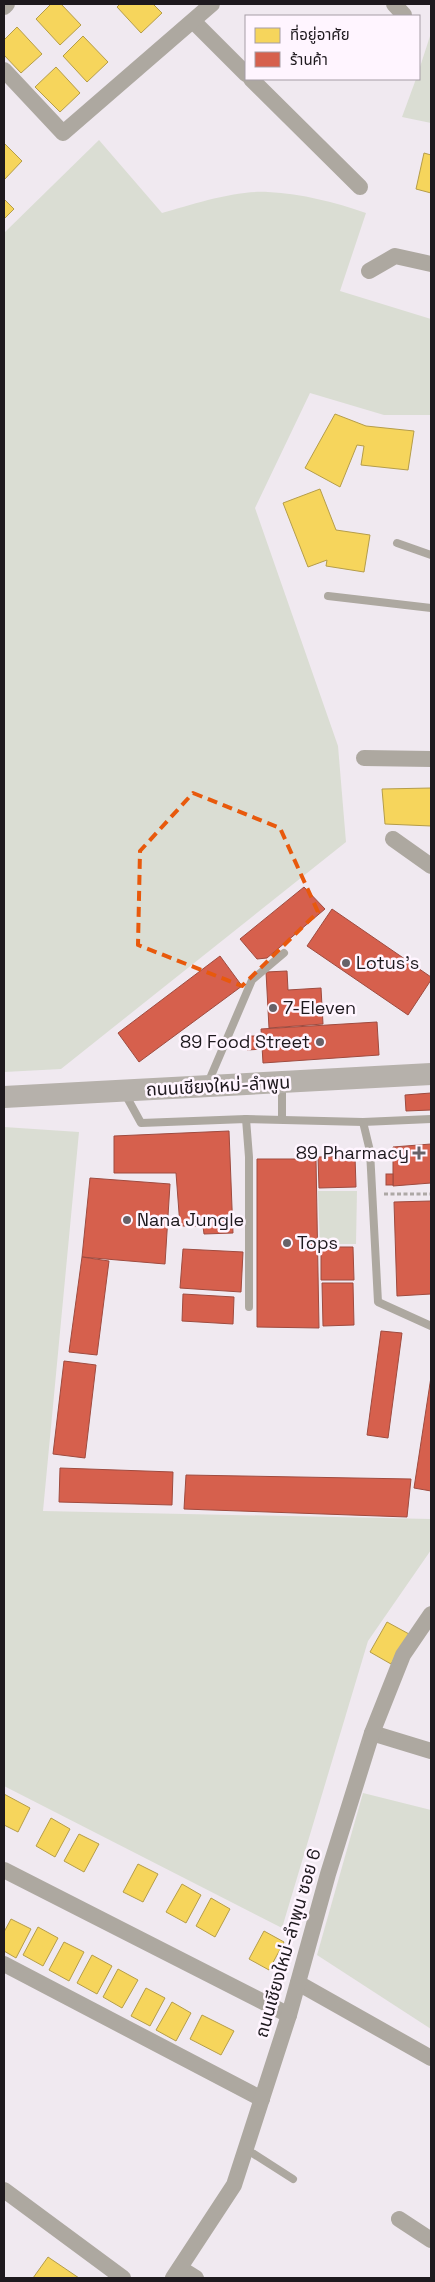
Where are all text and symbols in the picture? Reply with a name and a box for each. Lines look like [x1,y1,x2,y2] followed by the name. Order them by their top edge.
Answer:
[245,15,420,80] legend
[290,24,350,44] text: ที่อยู่อาศัย
[290,50,328,69] text: ร้านค้า
[356,951,419,974] place label: Lotus's
[340,957,352,969] marker: Lotus's
[283,996,356,1019] place label: 7-Eleven
[267,1002,279,1014] marker: 7-Eleven
[180,1030,310,1053] place label: 89 Food Street
[314,1036,326,1048] marker: 89 Food Street
[145,1070,291,1102] street label: ถนนเชียงใหม่-ลำพูน
[296,1141,409,1164] place label: 89 Pharmacy
[413,1147,425,1159] marker: 89 Pharmacy
[137,1208,244,1231] place label: Nana Jungle
[121,1214,133,1226] marker: Nana Jungle
[297,1231,338,1254] place label: Tops
[281,1237,293,1249] marker: Tops
[249,1846,327,2040] street label: ถนนเชียงใหม่-ลำพูน ซอย 6

